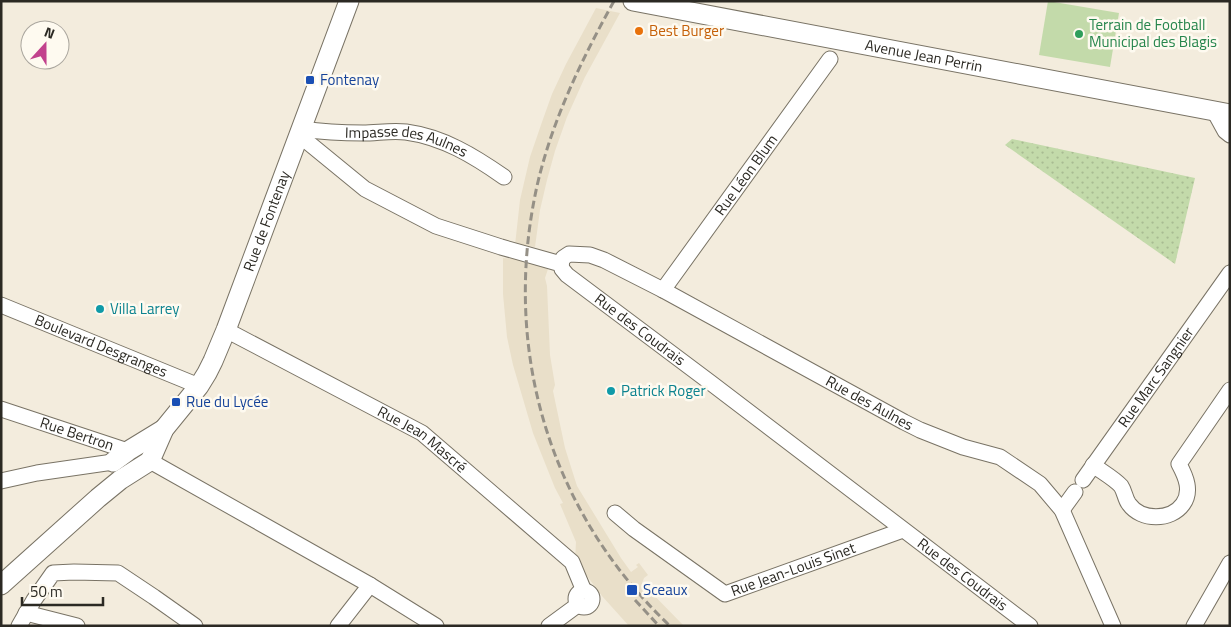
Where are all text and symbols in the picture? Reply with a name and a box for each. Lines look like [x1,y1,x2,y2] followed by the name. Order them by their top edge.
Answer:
[1089,13,1217,53] place label: Terrain de Football Municipal des Blagis
[649,19,724,42] place label: Best Burger
[20,20,70,70] north arrow
[42,21,58,44] text: N
[633,25,645,37] marker: Best Burger
[1073,28,1085,40] marker: Terrain de Football Municipal des Blagis
[863,33,985,78] street label: Avenue Jean Perrin
[320,68,379,91] place label: Fontenay
[304,74,316,86] marker: Fontenay
[345,119,472,163] street label: Impasse des Aulnes
[709,129,783,220] street label: Rue Léon Blum
[237,167,296,275] street label: Rue de Fontenay
[590,287,691,371] street label: Rue des Coudrais
[110,297,179,320] place label: Villa Larrey
[94,303,106,315] marker: Villa Larrey
[31,308,171,383] street label: Boulevard Desgranges
[1112,322,1199,432] street label: Rue Marc Sangnier
[822,369,917,436] street label: Rue des Aulnes
[621,379,706,402] place label: Patrick Roger
[605,385,617,397] marker: Patrick Roger
[186,390,268,413] place label: Rue du Lycée
[170,396,182,408] marker: Rue du Lycée
[374,400,472,478] street label: Rue Jean Mascré
[37,411,117,457] street label: Rue Bertron
[913,532,1013,616] street label: Rue des Coudrais
[727,536,859,602] street label: Rue Jean-Louis Sinet
[22,574,104,606] scale bar
[643,578,688,601] place label: Sceaux
[30,580,63,603] text: 50 m
[625,583,639,597] marker: Sceaux

